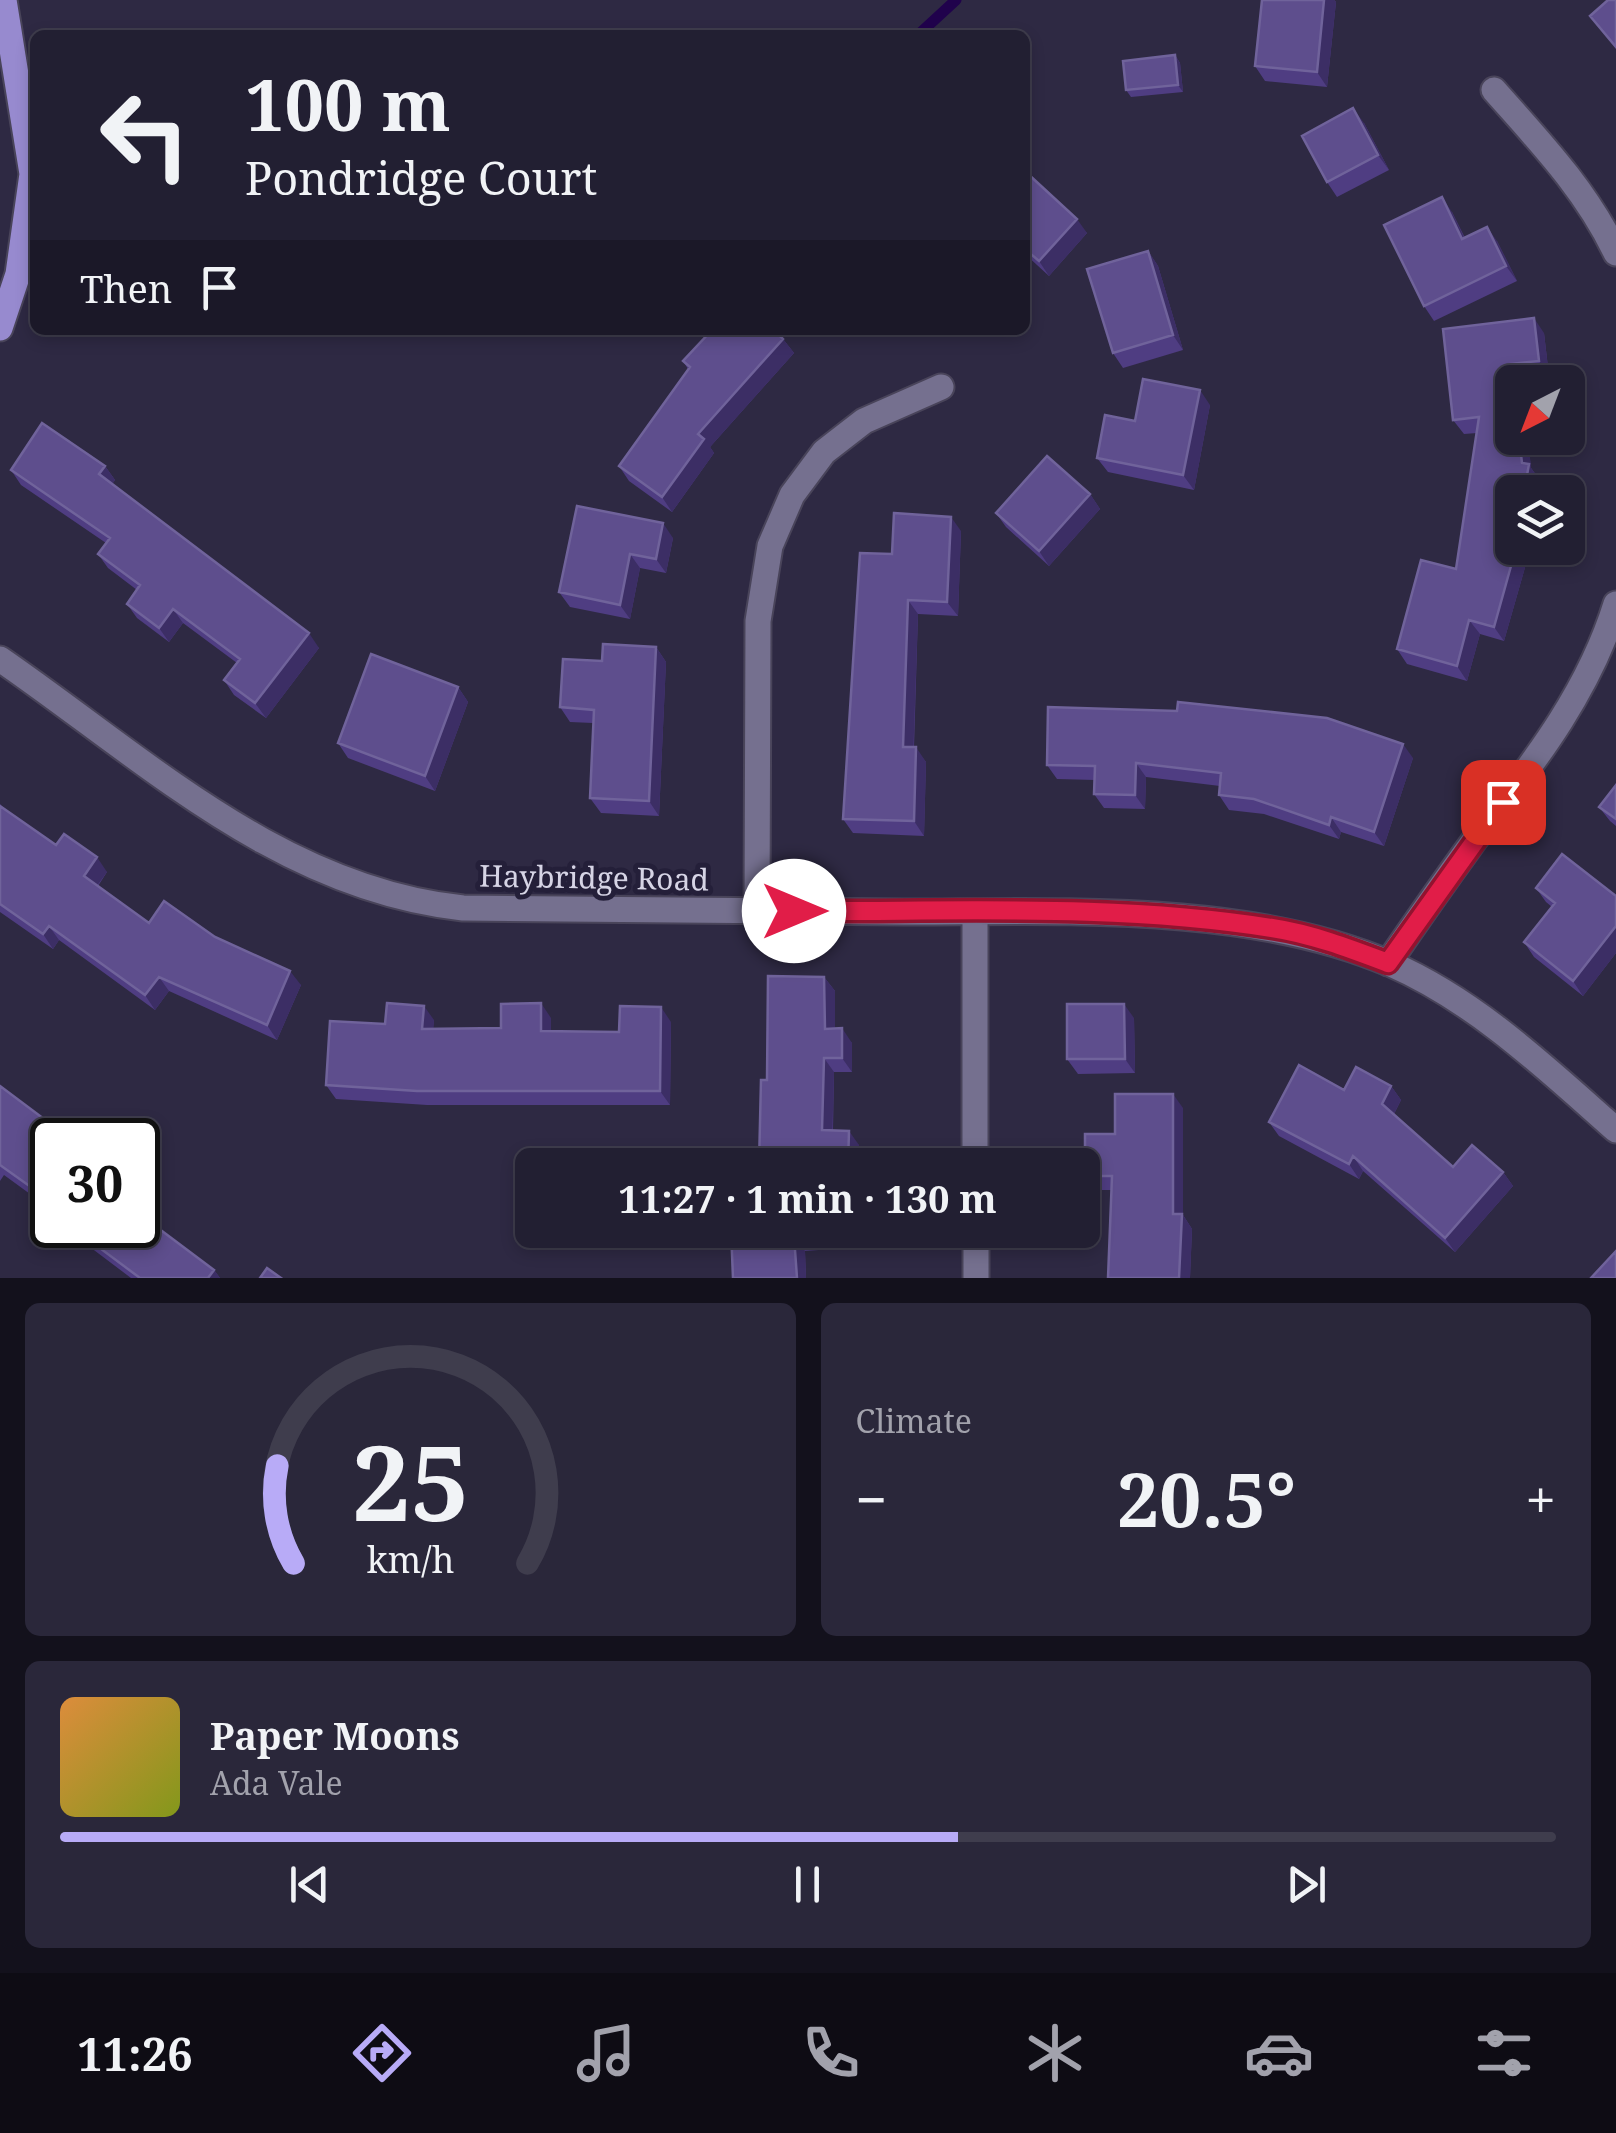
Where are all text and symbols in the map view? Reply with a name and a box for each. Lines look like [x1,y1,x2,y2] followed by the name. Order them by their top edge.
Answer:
[245,56,451,152] text: 100 m
[80,70,210,200] icon: left
[245,147,597,208] text: Pondridge Court
[192,260,247,315] icon: arrive
[80,262,172,314] text: Then
[1495,365,1585,455] north arrow
[1495,365,1585,565] map controls
[1495,475,1585,565] button: layers
[1461,760,1546,845] pin
[1476,775,1531,830] icon: arrive
[479,854,709,900] street label: Haybridge Road
[742,859,846,963] position arrow
[30,1118,160,1248] speed limit sign: 30
[618,1172,997,1224] text: 11:27 · 1 min · 130 m
[856,1399,972,1442] text: Climate
[351,1410,469,1551] text: 25
[1117,1447,1296,1549] text: 20.5°
[856,1461,887,1536] text: −
[1525,1461,1556,1536] text: +
[366,1535,454,1583] text: km/h
[210,1709,460,1761] text: Paper Moons
[210,1761,343,1804] text: Ada Vale
[282,1857,337,1912] icon: previous
[780,1857,835,1912] icon: pause
[1279,1857,1334,1912] icon: next
[347,2018,417,2088] icon: directions
[571,2018,641,2088] icon: music
[796,2018,866,2088] icon: phone
[1020,2018,1090,2088] icon: climate
[1244,2018,1314,2088] icon: car
[1469,2018,1539,2088] icon: filters
[77,2023,193,2084] text: 11:26

